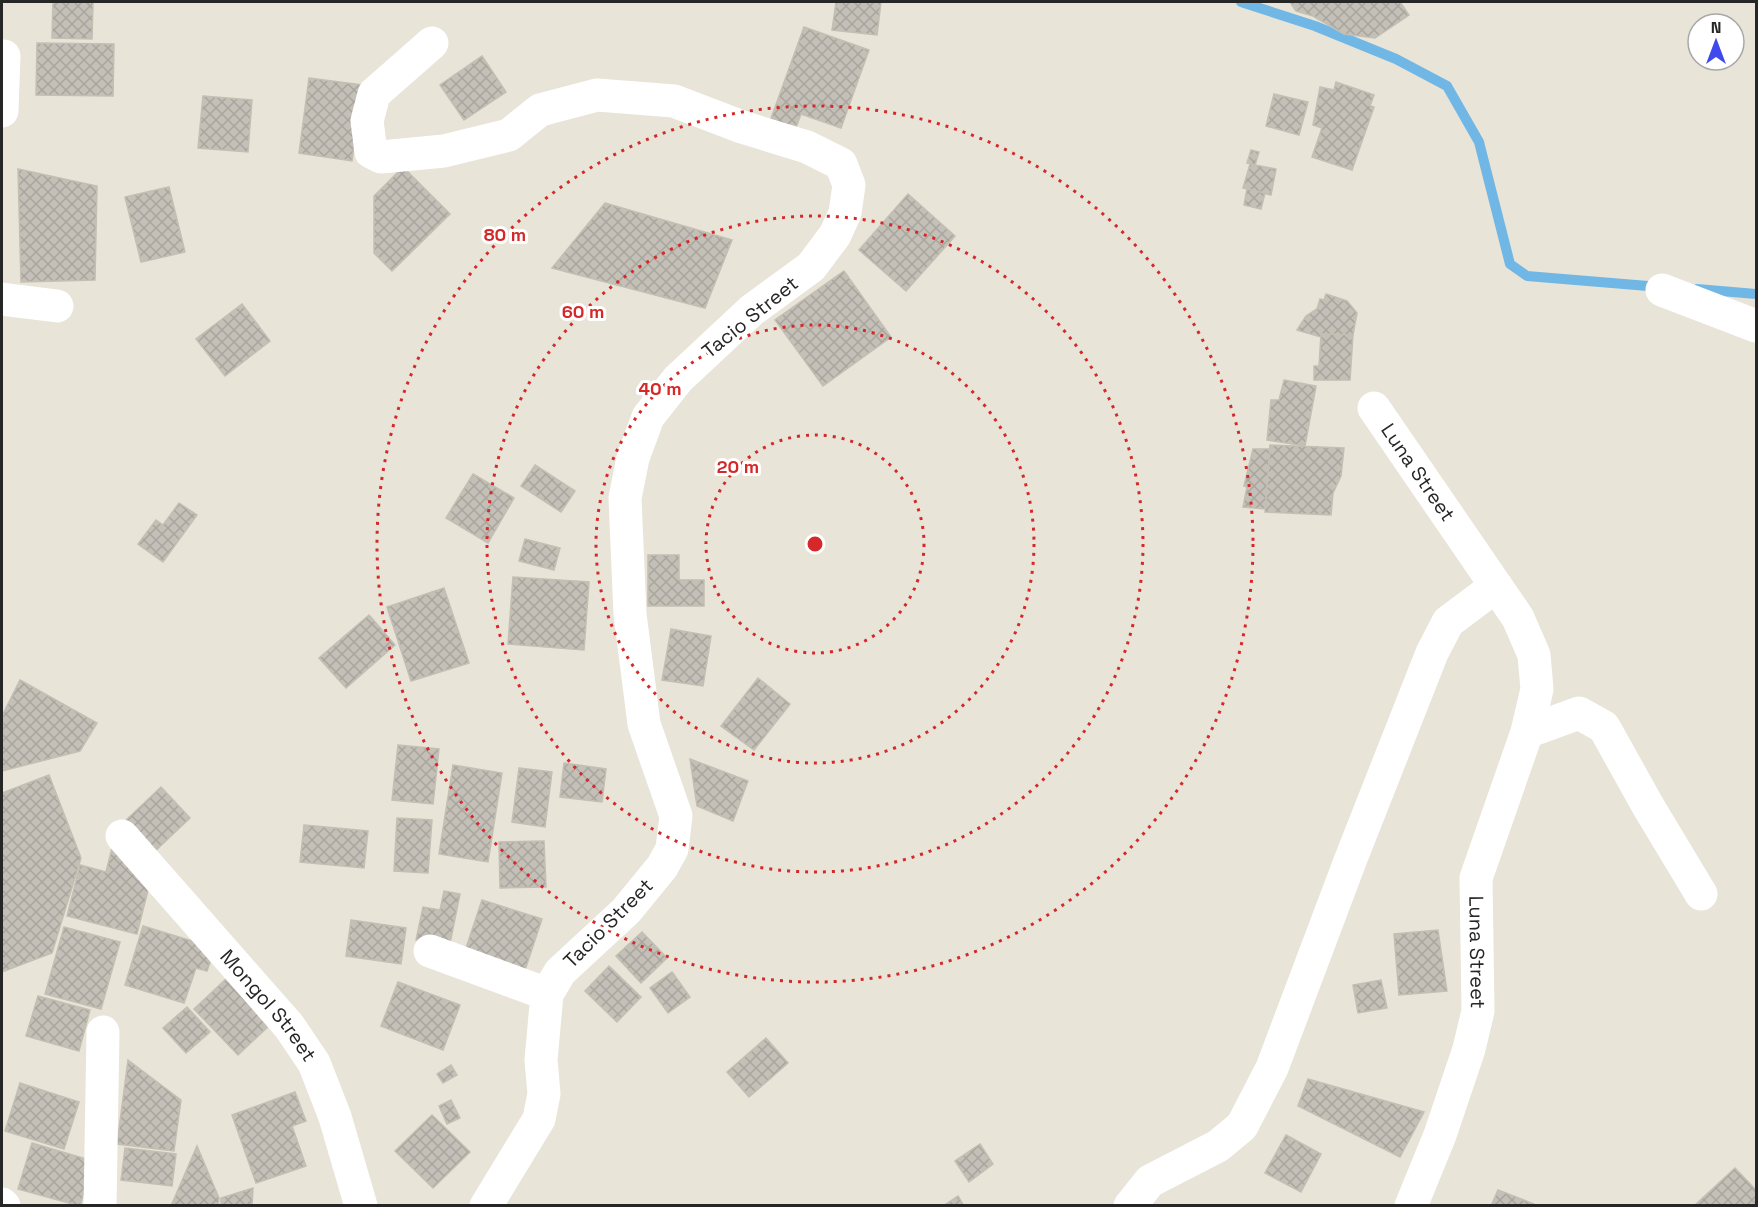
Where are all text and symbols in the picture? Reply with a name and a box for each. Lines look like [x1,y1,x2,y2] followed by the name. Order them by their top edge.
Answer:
[1686,12,1746,72] north arrow
[1711,17,1721,38] text: N
[484,223,526,246] text: 80 m
[696,270,804,364] street label: Tacio Street
[562,300,604,323] text: 60 m
[638,377,682,400] text: 40 m
[1375,418,1461,526] street label: Luna Street
[717,455,759,478] text: 20 m
[805,534,825,554] centre of rings
[558,873,658,973] street label: Tacio Street
[1463,895,1491,1009] street label: Luna Street
[214,944,322,1067] street label: Mongol Street

